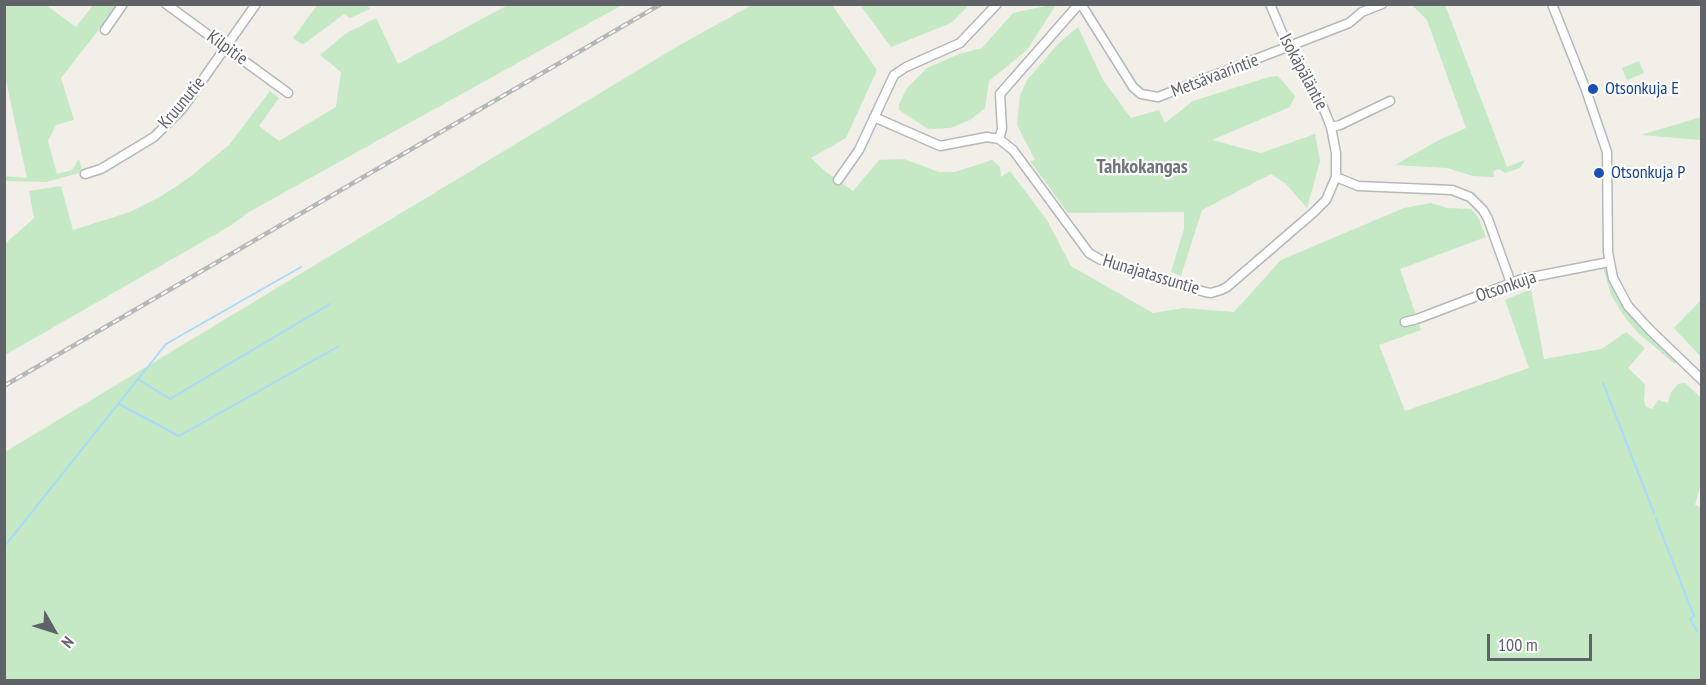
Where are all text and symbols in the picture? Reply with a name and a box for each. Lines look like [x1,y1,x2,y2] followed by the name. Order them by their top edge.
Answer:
[202,26,252,70] street label: Kilpitie
[1274,30,1332,114] street label: Isokäpäläntie
[1168,50,1262,102] street label: Metsävaarintie
[154,73,210,133] street label: Kruunutie
[1605,78,1679,100] place label: Otsonkuja E
[1586,82,1600,96] marker: Otsonkuja E
[1096,155,1188,179] district label: Tahkokangas
[1611,162,1685,184] place label: Otsonkuja P
[1592,166,1606,180] marker: Otsonkuja P
[1100,250,1202,300] street label: Hunajatassuntie
[1473,267,1539,307] street label: Otsonkuja
[24,601,84,661] north arrow
[1490,622,1595,660] scale bar
[58,633,78,652] text: N
[1498,633,1538,656] text: 100 m

